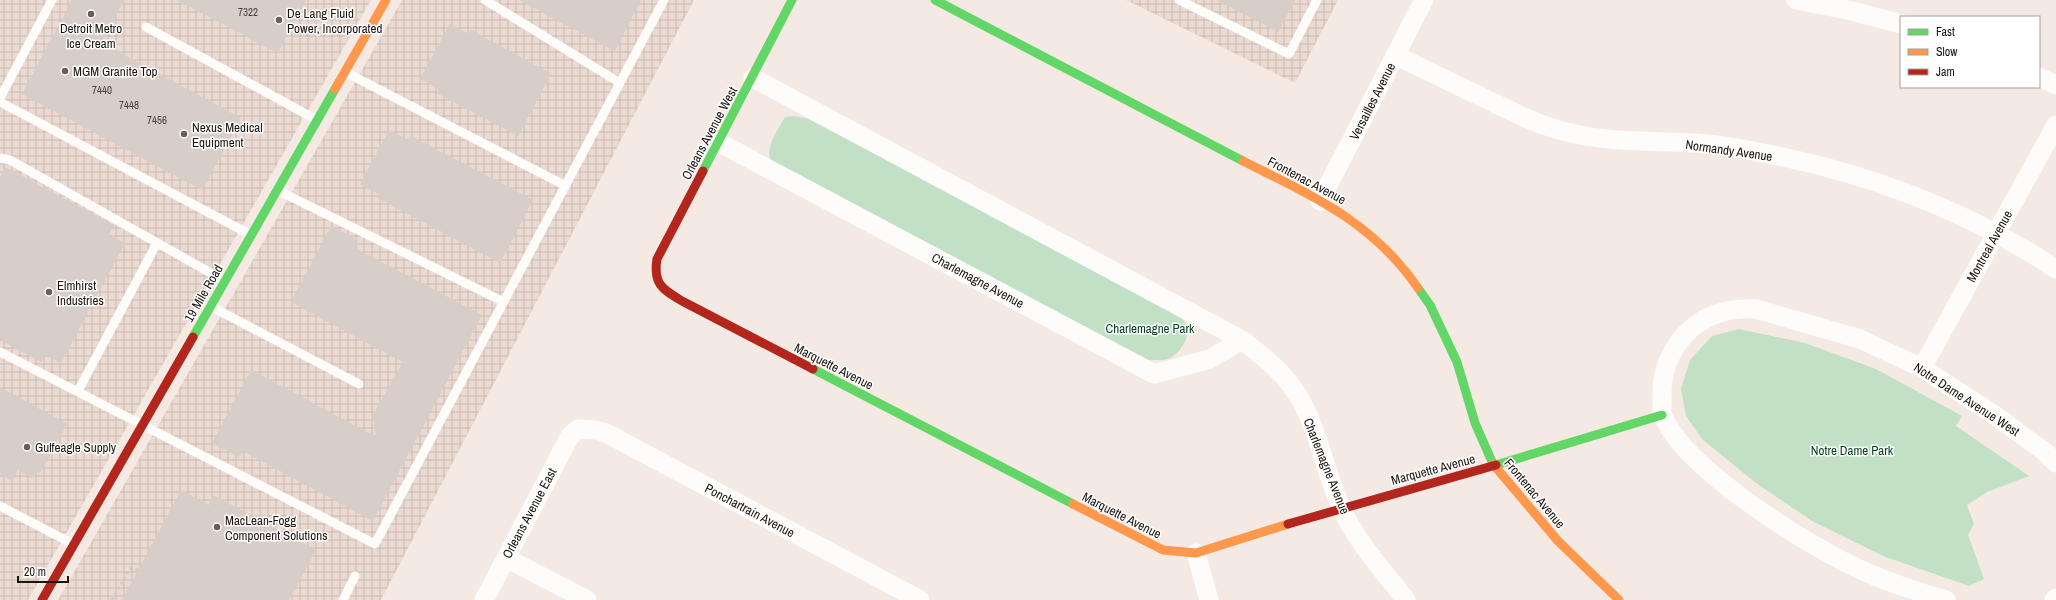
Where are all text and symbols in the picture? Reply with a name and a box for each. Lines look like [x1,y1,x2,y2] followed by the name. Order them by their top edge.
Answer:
[238,5,258,19] house number: 7322
[287,5,382,37] place label: De Lang Fluid Power, Incorporated
[86,9,96,19] marker: Detroit Metro Ice Cream
[274,15,284,25] marker: De Lang Fluid Power, Incorporated
[1900,16,2040,88] legend
[60,20,122,52] place label: Detroit Metro Ice Cream
[1936,24,1955,40] text: Fast
[1936,44,1958,60] text: Slow
[1346,60,1399,143] street label: Versailles Avenue
[73,63,158,80] place label: MGM Granite Top
[1936,64,1955,80] text: Jam
[60,66,70,76] marker: MGM Granite Top
[92,83,112,97] house number: 7440
[678,84,741,183] street label: Orleans Avenue West
[119,98,139,112] house number: 7448
[147,113,167,127] house number: 7456
[192,119,263,151] place label: Nexus Medical Equipment
[179,129,189,139] marker: Nexus Medical Equipment
[1684,136,1774,165] street label: Normandy Avenue
[1265,153,1349,208] street label: Frontenac Avenue
[1963,207,2016,285] street label: Montreal Avenue
[929,249,1027,312] street label: Charlemagne Avenue
[180,261,227,325] street label: 19 Mile Road
[57,277,104,309] place label: Elmhirst Industries
[44,287,54,297] marker: Elmhirst Industries
[1106,320,1195,337] park label: Charlemagne Park
[791,339,876,394] street label: Marquette Avenue
[1911,359,2023,440] street label: Notre Dame Avenue West
[1299,416,1354,517] street label: Charlemagne Avenue
[35,439,117,456] place label: Gulfeagle Supply
[22,442,32,452] marker: Gulfeagle Supply
[1811,442,1894,459] park label: Notre Dame Park
[1389,450,1477,489] street label: Marquette Avenue
[1500,455,1569,532] street label: Frontenac Avenue
[498,465,560,561] street label: Orleans Avenue East
[702,480,798,541] street label: Ponchartrain Avenue
[1079,488,1164,543] street label: Marquette Avenue
[225,512,328,544] place label: MacLean-Fogg Component Solutions
[212,522,222,532] marker: MacLean-Fogg Component Solutions
[18,558,68,584] scale bar
[24,564,46,580] text: 20 m

